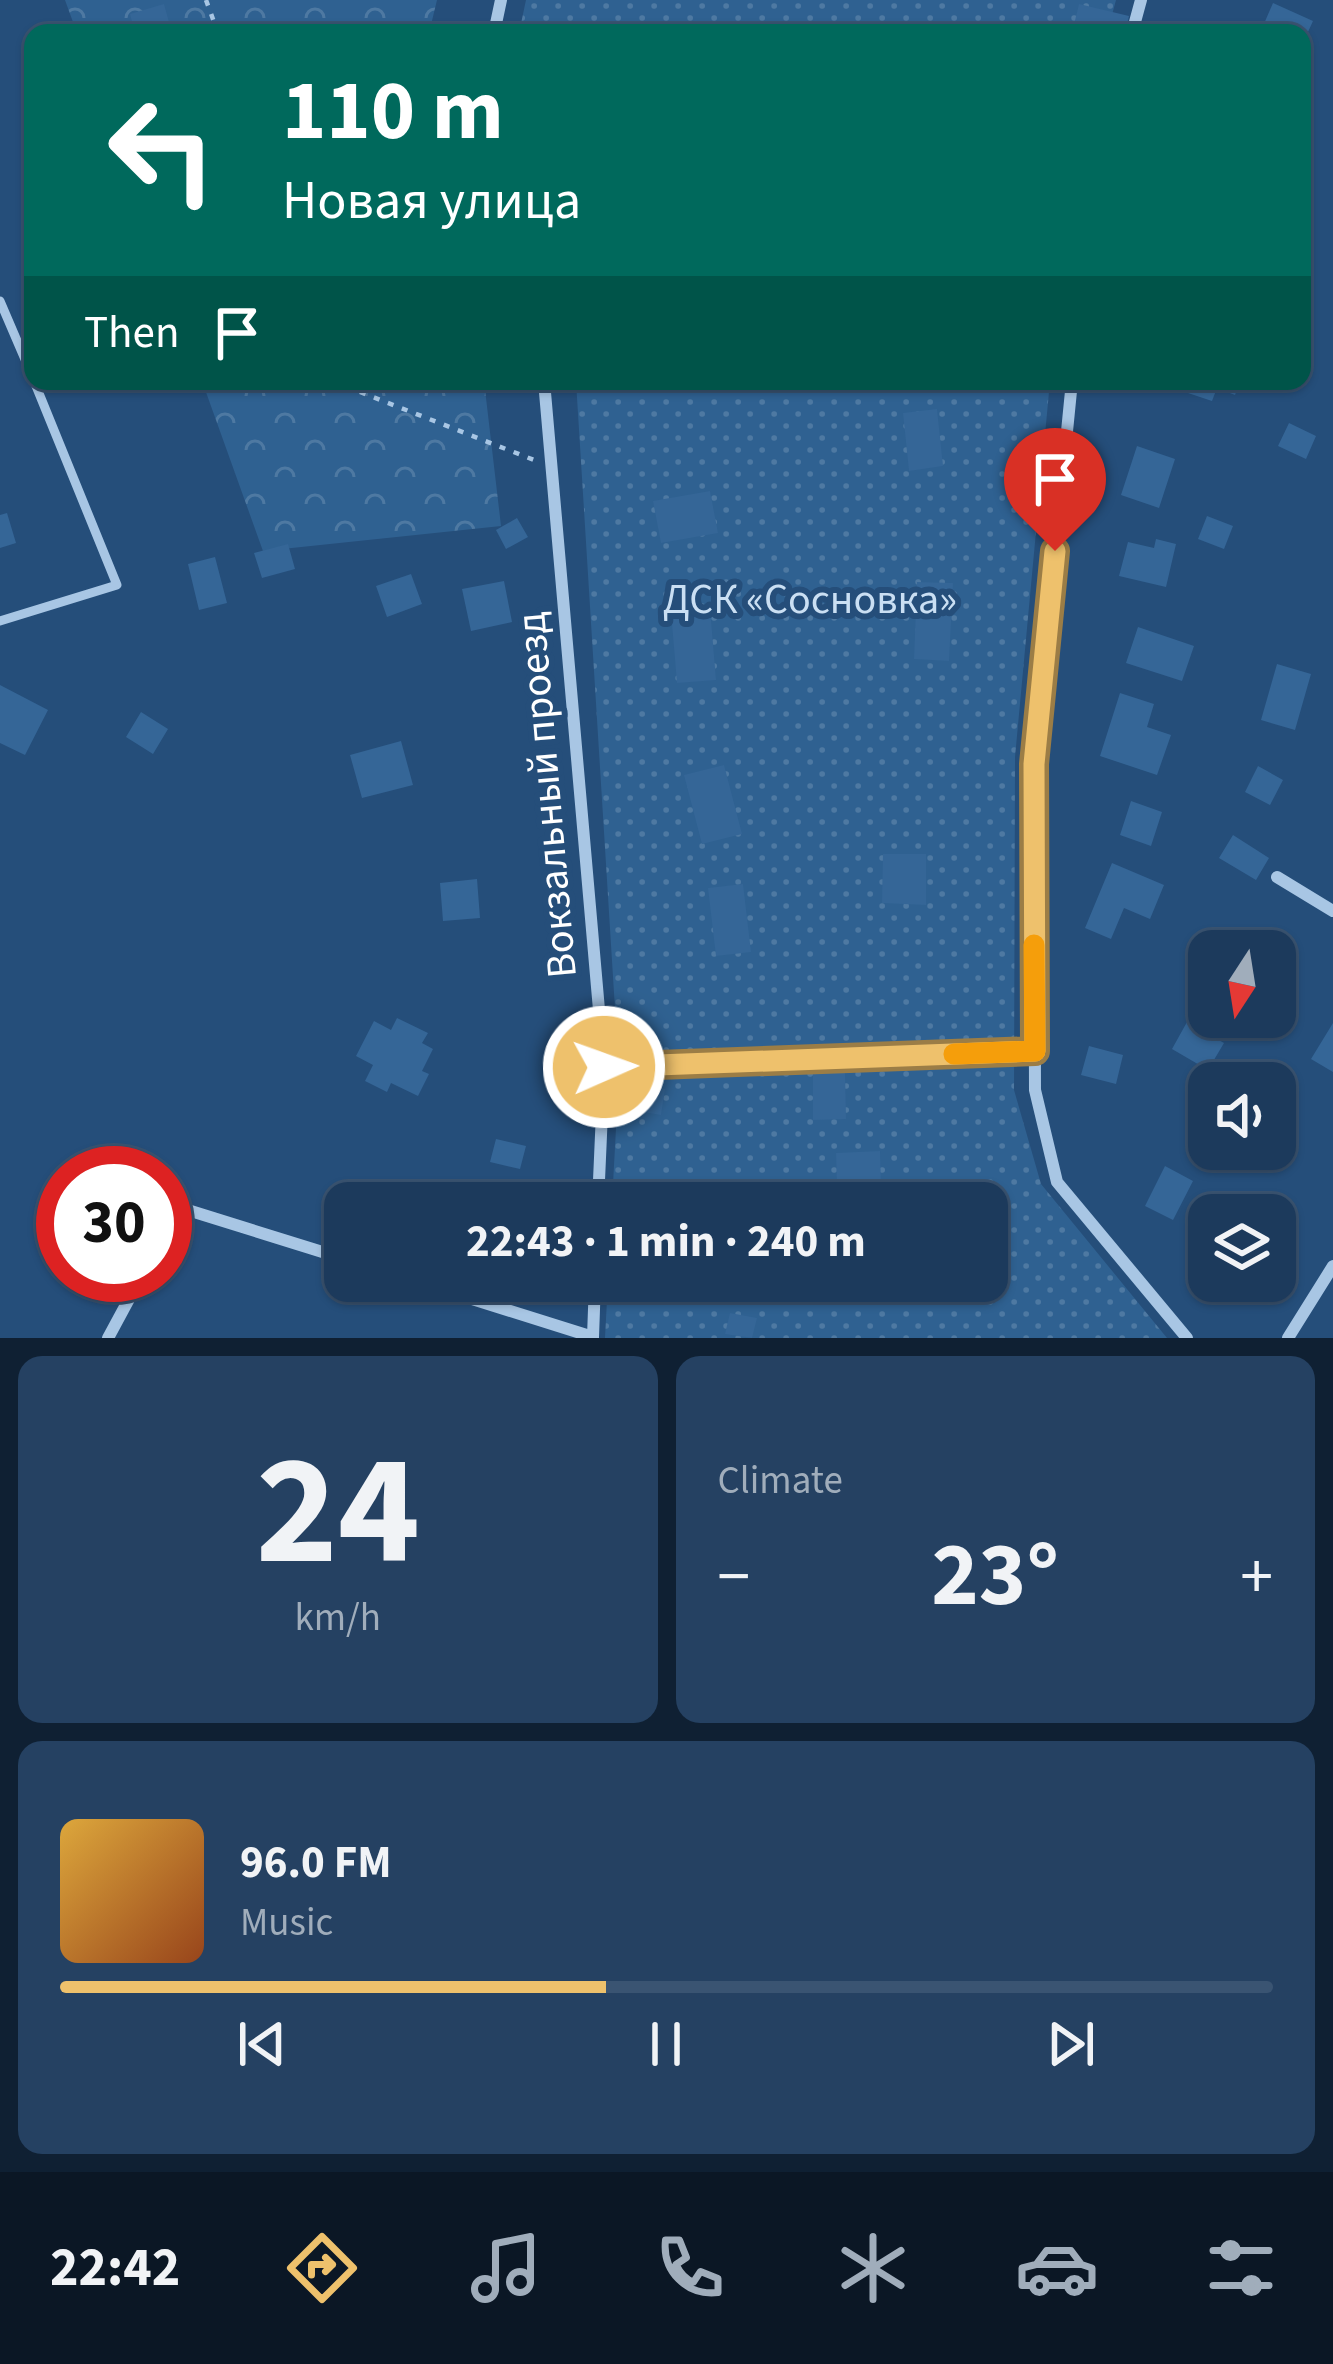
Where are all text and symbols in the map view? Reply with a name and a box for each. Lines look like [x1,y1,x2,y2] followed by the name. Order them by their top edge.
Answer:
[282,52,504,172] text: 110 m
[84,72,240,228] icon: left
[282,163,581,240] text: Новая улица
[204,300,270,366] icon: arrive
[84,301,180,365] text: Then
[1004,428,1106,551] pin
[1022,446,1088,512] icon: arrive
[663,570,957,630] park label: ДСК «Сосновка»
[501,609,593,981] street label: Вокзальный проезд
[1188,930,1296,1038] north arrow
[1188,930,1296,1302] map controls
[541,1004,667,1130] position arrow
[1188,1062,1296,1170] button: sound
[36,1146,192,1302] speed limit sign: 30
[1188,1194,1296,1302] button: layers
[466,1210,866,1274] text: 22:43 · 1 min · 240 m
[255,1401,420,1623] text: 24
[718,1453,843,1509] text: Climate
[931,1512,1059,1640] text: 23°
[718,1530,750,1624] text: −
[1240,1530,1273,1624] text: +
[294,1590,381,1646] text: km/h
[240,1831,392,1895] text: 96.0 FM
[240,1895,333,1951] text: Music
[229,2011,295,2077] icon: previous
[633,2011,699,2077] icon: pause
[1038,2011,1104,2077] icon: next
[280,2226,364,2310] icon: directions
[464,2226,548,2310] icon: music
[648,2226,732,2310] icon: phone
[831,2226,915,2310] icon: climate
[1015,2226,1099,2310] icon: car
[1199,2226,1283,2310] icon: filters
[50,2230,180,2307] text: 22:42

